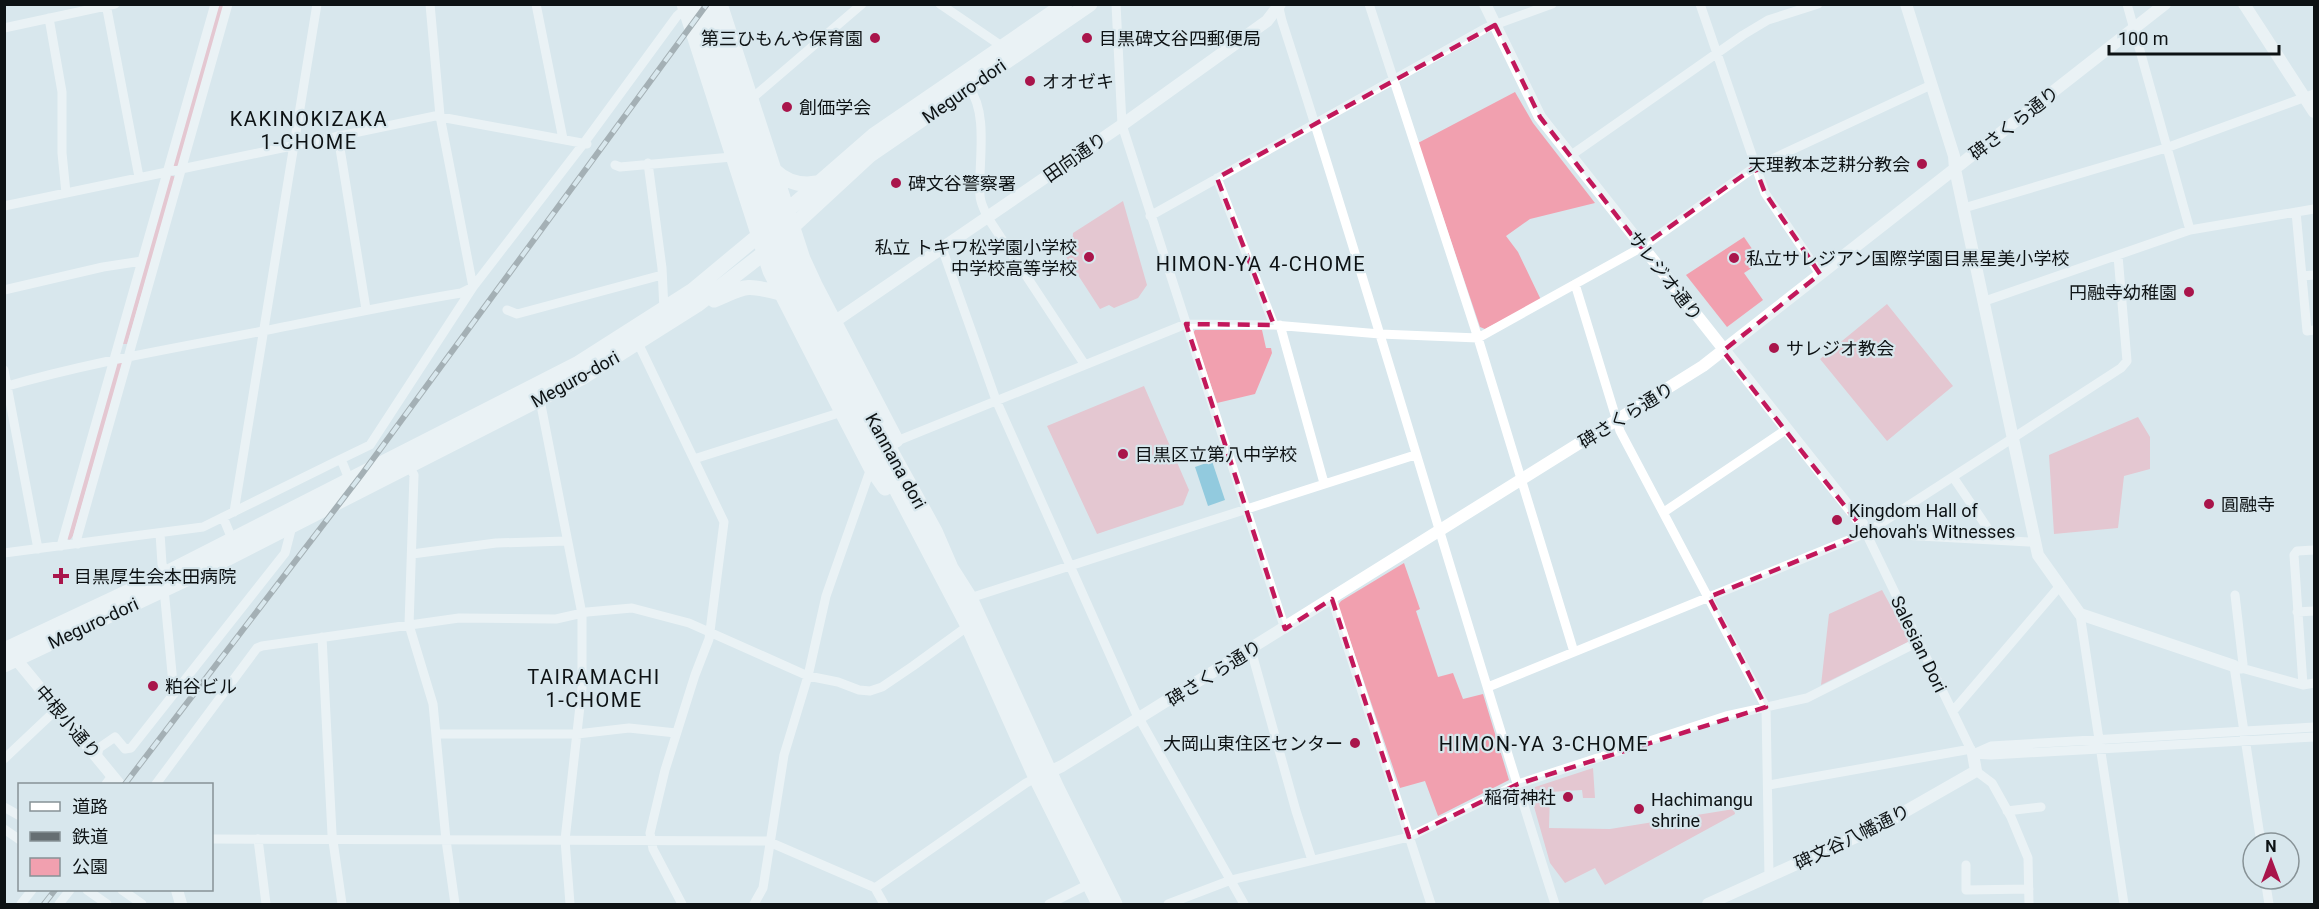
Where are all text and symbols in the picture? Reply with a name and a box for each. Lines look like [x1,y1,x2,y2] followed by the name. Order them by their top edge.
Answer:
[2109,18,2278,56] scale bar
[701,28,863,49] place label: 第三ひもんや保育園
[1099,28,1261,49] place label: 目黒碑文谷四郵便局
[2118,28,2169,49] text: 100 m
[868,31,882,45] marker: 第三ひもんや保育園
[1080,31,1094,45] marker: 目黒碑文谷四郵便局
[918,54,1010,128] street label: Meguro-dori
[1042,71,1114,92] place label: オオゼキ
[1023,74,1037,88] marker: オオゼキ
[1965,81,2063,165] street label: 碑さくら通り
[799,97,871,118] place label: 創価学会
[780,100,794,114] marker: 創価学会
[230,107,388,154] district label: KAKINOKIZAKA 1-CHOME
[1039,128,1111,186] street label: 田向通り
[1748,154,1910,175] place label: 天理教本芝耕分教会
[1915,157,1929,171] marker: 天理教本芝耕分教会
[908,173,1016,194] place label: 碑文谷警察署
[889,176,903,190] marker: 碑文谷警察署
[1623,227,1707,325] street label: サレジオ通り
[875,237,1077,279] place label: 私立 トキワ松学園小学校 中学校高等学校
[1746,248,2069,269] place label: 私立サレジアン国際学園目黒星美小学校
[1082,250,1096,264] marker: 私立 トキワ松学園小学校 中学校高等学校
[1727,251,1741,265] marker: 私立サレジアン国際学園目黒星美小学校
[1156,252,1366,276] district label: HIMON-YA 4-CHOME
[2069,282,2177,303] place label: 円融寺幼稚園
[2182,285,2196,299] marker: 円融寺幼稚園
[1786,338,1894,359] place label: サレジオ教会
[1767,341,1781,355] marker: サレジオ教会
[527,346,623,412] street label: Meguro-dori
[1575,377,1677,453] street label: 碑さくら通り
[861,410,931,512] street label: Kannana dori
[1135,444,1297,465] place label: 目黒区立第八中学校
[1116,447,1130,461] marker: 目黒区立第八中学校
[2221,494,2275,515] place label: 圓融寺
[2202,497,2216,511] marker: 圓融寺
[1849,500,2015,542] place label: Kingdom Hall of Jehovah's Witnesses
[1830,513,1844,527] marker: Kingdom Hall of Jehovah's Witnesses
[74,566,236,587] place label: 目黒厚生会本田病院
[52,567,70,585] marker: 目黒厚生会本田病院
[1887,592,1951,696] street label: Salesian Dori
[44,593,142,653] street label: Meguro-dori
[1163,635,1265,711] street label: 碑さくら通り
[527,665,661,712] district label: TAIRAMACHI 1-CHOME
[165,676,237,697] place label: 粕谷ビル
[146,679,160,693] marker: 粕谷ビル
[31,681,105,763] street label: 中根小通り
[1439,732,1649,756] district label: HIMON-YA 3-CHOME
[1163,733,1343,754] place label: 大岡山東住区センター
[1348,736,1362,750] marker: 大岡山東住区センター
[18,783,213,891] legend
[1484,787,1556,808] place label: 稲荷神社
[1651,789,1753,831] place label: Hachimangu shrine
[1561,790,1575,804] marker: 稲荷神社
[72,796,108,817] text: 道路
[1791,800,1913,874] street label: 碑文谷八幡通り
[1632,802,1646,816] marker: Hachimangu shrine
[72,826,108,847] text: 鉄道
[2241,831,2301,891] north arrow
[2265,837,2277,856] text: N
[72,856,108,877] text: 公園

